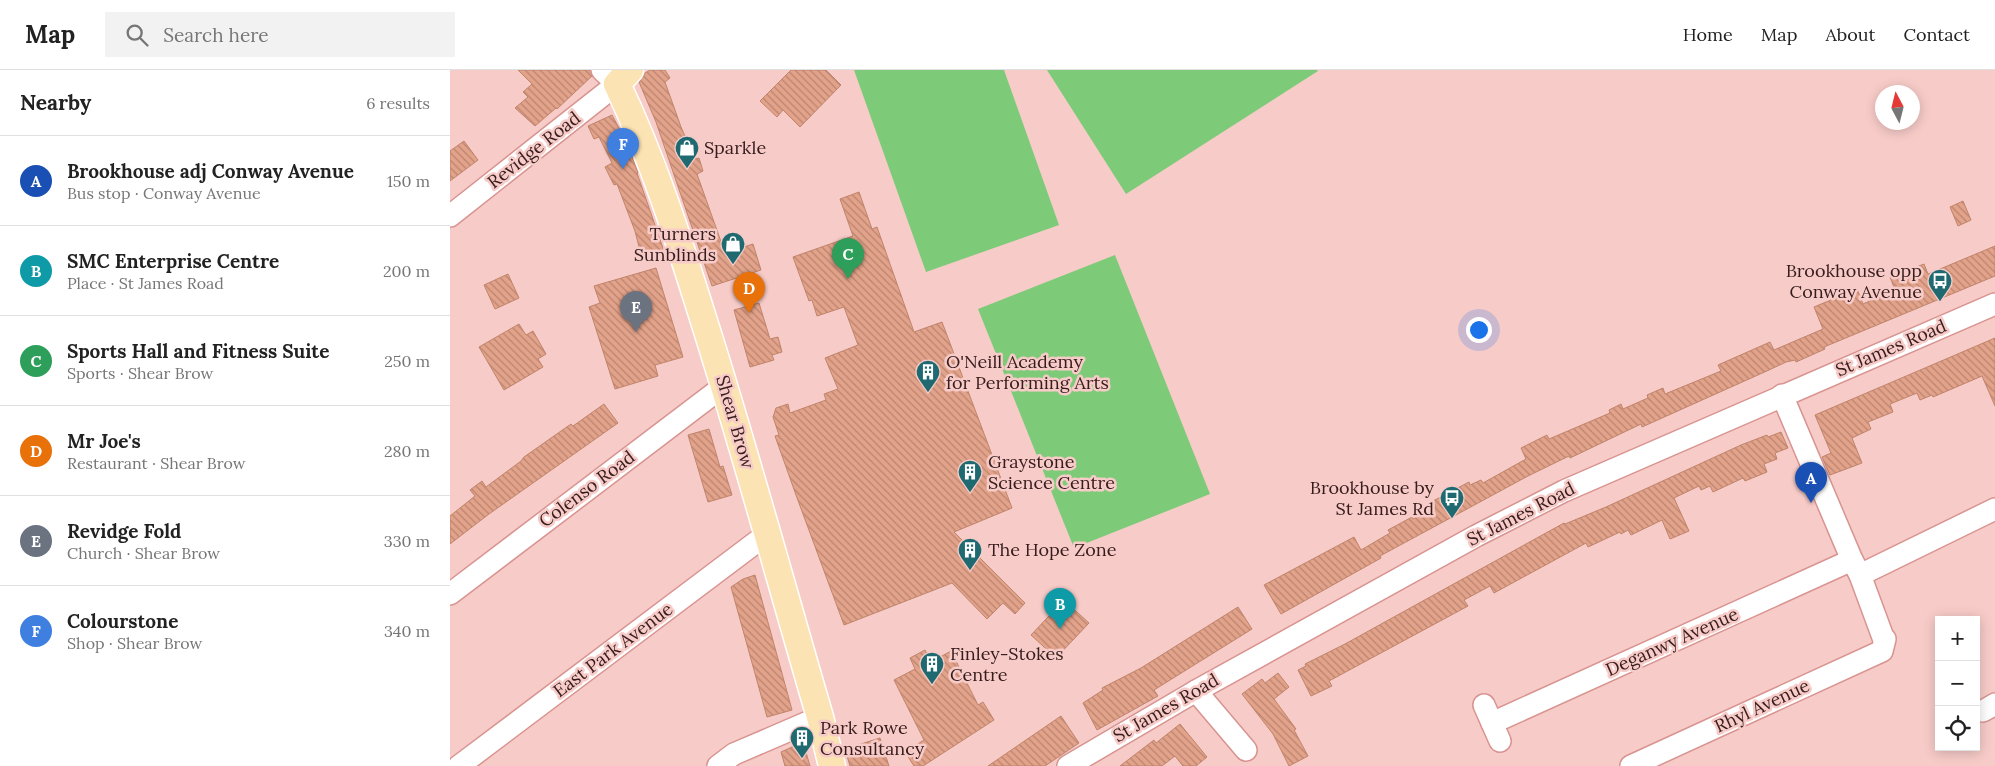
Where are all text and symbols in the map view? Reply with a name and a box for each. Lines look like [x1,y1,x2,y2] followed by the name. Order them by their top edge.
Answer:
[105,12,455,57] search box
[25,19,75,50] text: Map
[123,21,151,49] icon: search
[163,23,269,47] text: Search here
[1683,23,1733,46] text: Home
[1761,23,1797,46] text: Map
[1825,23,1875,46] text: About
[1903,23,1970,46] text: Contact
[1875,85,1920,130] north arrow
[20,89,91,116] text: Nearby
[366,93,430,113] text: 6 results
[483,106,585,193] street label: Revidge Road
[607,128,639,169] pin: F
[674,135,700,169] shop icon: Sparkle
[704,136,766,159] place label: Sparkle
[67,159,354,183] text: Brookhouse adj Conway Avenue
[31,171,41,191] text: A
[387,171,430,191] text: 150 m
[67,183,261,203] text: Bus stop · Conway Avenue
[634,222,716,266] place label: Turners Sunblinds
[720,231,746,265] shop icon: Turners Sunblinds
[832,238,864,279] pin: C
[67,249,279,273] text: SMC Enterprise Centre
[1786,259,1922,303] place label: Brookhouse opp Conway Avenue
[31,261,41,281] text: B
[383,261,430,281] text: 200 m
[1927,268,1953,302] bus stop icon: Brookhouse opp Conway Avenue
[733,272,765,313] pin: D
[67,273,224,293] text: Place · St James Road
[620,291,652,332] pin: E
[1832,314,1950,381] street label: St James Road
[1466,317,1492,343] your location
[67,339,329,363] text: Sports Hall and Fitness Suite
[946,350,1109,394] place label: O'Neill Academy for Performing Arts
[30,351,42,371] text: C
[384,351,430,371] text: 250 m
[915,359,941,393] building icon: O'Neill Academy for Performing Arts
[67,363,213,383] text: Sports · Shear Brow
[711,373,760,472] street label: Shear Brow
[67,429,141,453] text: Mr Joe's
[30,441,42,461] text: D
[384,441,430,461] text: 280 m
[534,445,639,532] street label: Colenso Road
[988,450,1115,494] place label: Graystone Science Centre
[67,453,246,473] text: Restaurant · Shear Brow
[957,459,983,493] building icon: Graystone Science Centre
[1795,462,1827,503] pin: A
[1310,476,1434,520] place label: Brookhouse by St James Rd
[1463,476,1579,551] street label: St James Road
[1439,485,1465,519] bus stop icon: Brookhouse by St James Rd
[67,519,181,543] text: Revidge Fold
[31,531,41,551] text: E
[384,531,430,551] text: 330 m
[957,537,983,571] building icon: The Hope Zone
[988,538,1117,561] place label: The Hope Zone
[67,543,220,563] text: Church · Shear Brow
[1044,588,1076,629] pin: B
[548,597,677,702] street label: East Park Avenue
[1602,602,1742,681] street label: Deganwy Avenue
[67,609,178,633] text: Colourstone
[1935,616,1980,751] map controls
[1935,616,1980,661] button: +
[31,621,41,641] text: F
[384,621,430,641] text: 340 m
[67,633,202,653] text: Shop · Shear Brow
[950,642,1064,686] place label: Finley-Stokes Centre
[919,651,945,685] building icon: Finley-Stokes Centre
[1935,661,1980,706] button: −
[1109,668,1223,747] street label: St James Road
[1711,673,1813,738] street label: Rhyl Avenue
[1935,706,1980,751] button: locate
[820,716,925,760] place label: Park Rowe Consultancy
[789,725,815,759] building icon: Park Rowe Consultancy

